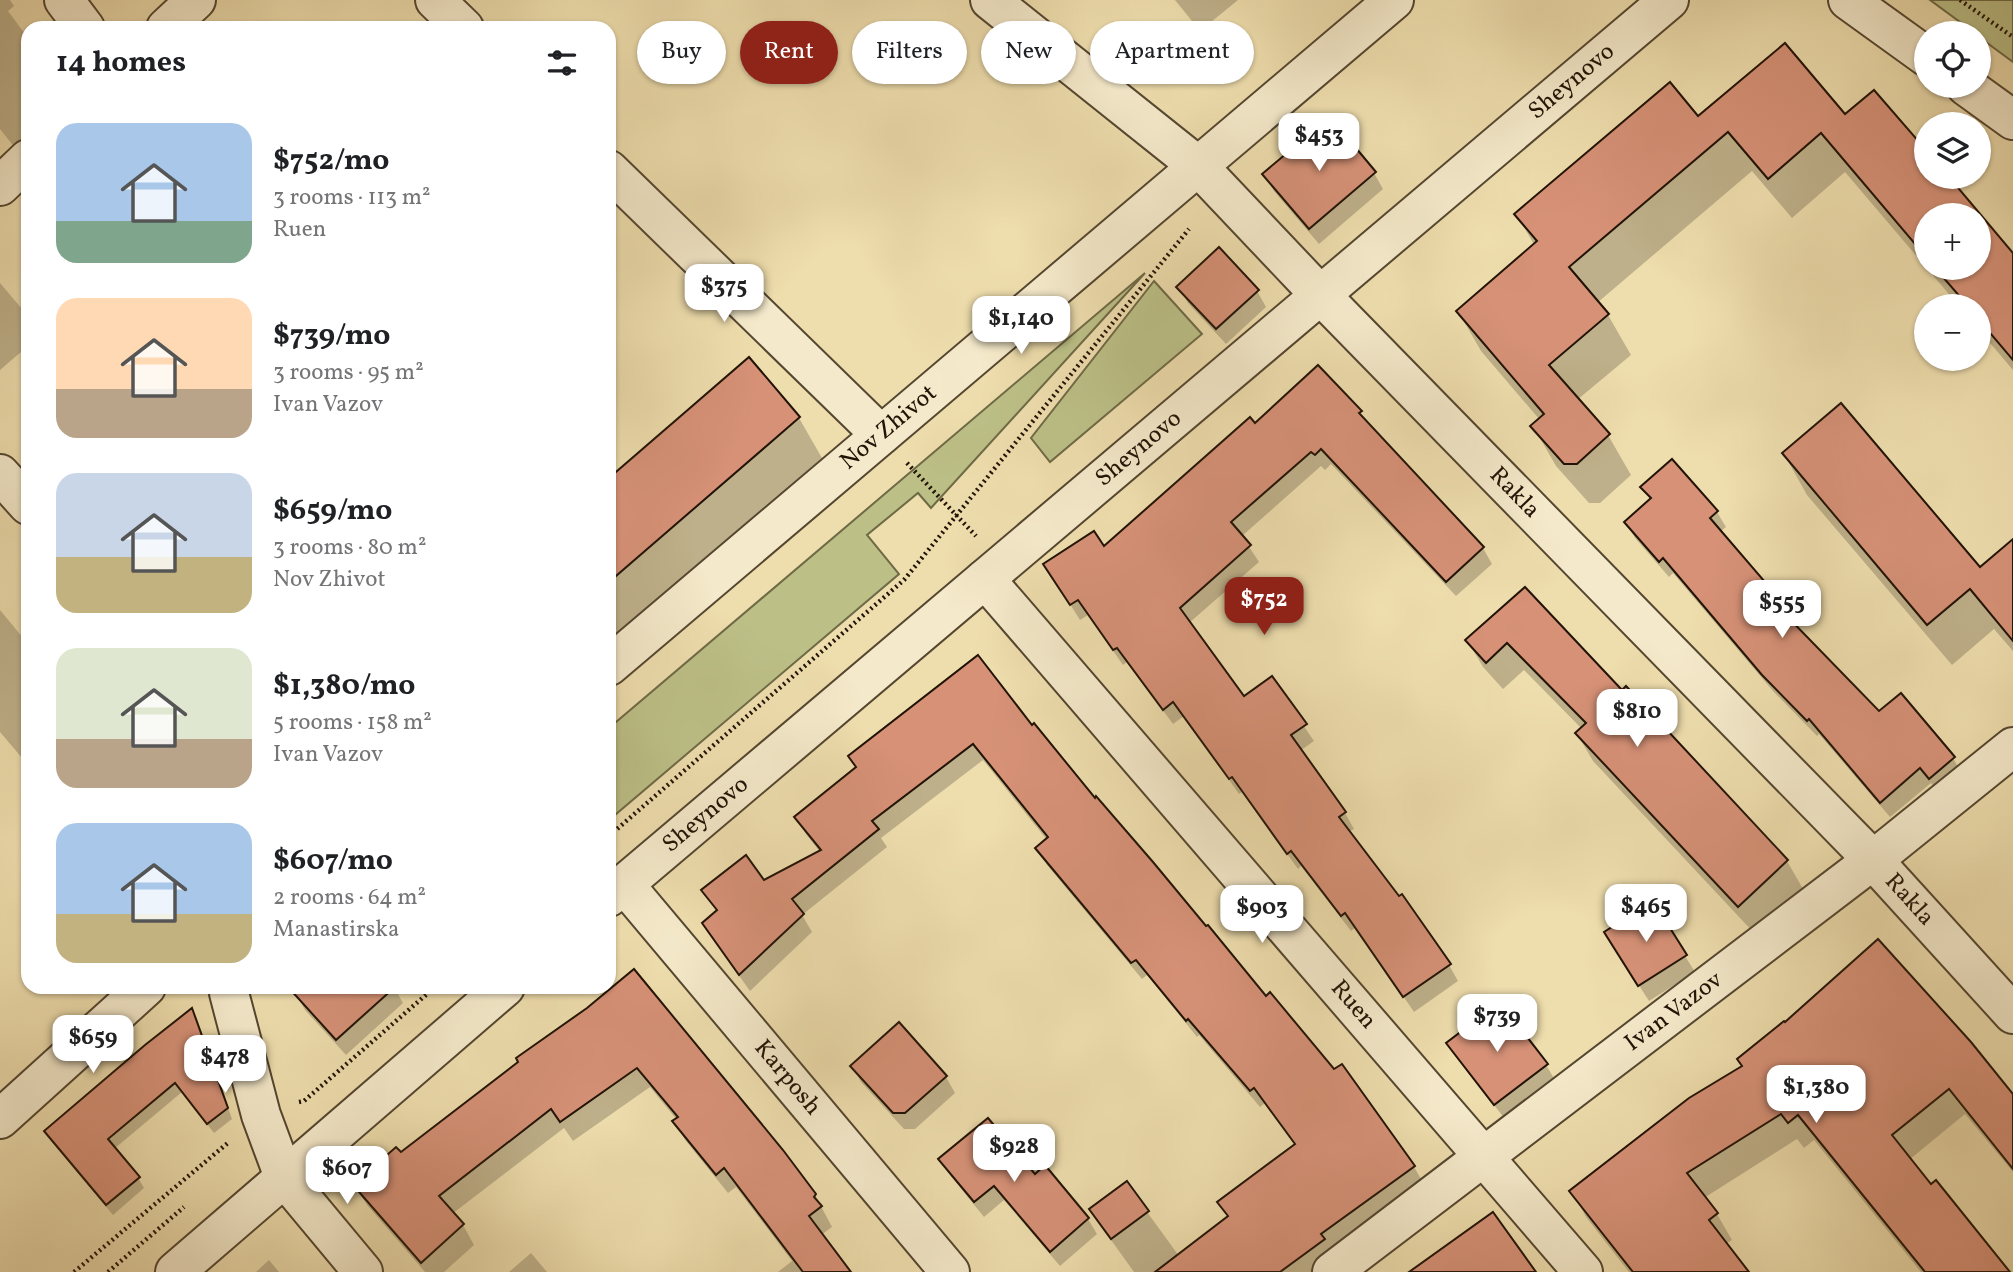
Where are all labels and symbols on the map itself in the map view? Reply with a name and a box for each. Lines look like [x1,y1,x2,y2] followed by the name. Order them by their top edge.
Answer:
[1521,36,1623,128] street label: Sheynovo
[1278,114,1360,173] pin: $453
[683,264,765,324] pin: $375
[964,296,1078,356] pin: $1,140
[833,377,945,479] street label: Nov Zhivot
[1088,403,1190,495] street label: Sheynovo
[1481,459,1547,527] street label: Rakla
[1223,578,1305,637] pin: $752
[1741,580,1823,640] pin: $555
[1596,690,1678,749] pin: $810
[655,769,757,861] street label: Sheynovo
[1876,866,1942,934] street label: Rakla
[1605,884,1687,944] pin: $465
[1221,886,1303,945] pin: $903
[1618,964,1730,1060] street label: Ivan Vazov
[1322,973,1384,1037] street label: Ruen
[1456,995,1538,1054] pin: $739
[52,1016,134,1075] pin: $659
[745,1033,829,1123] street label: Karposh
[184,1036,266,1095] pin: $478
[1759,1066,1873,1125] pin: $1,380
[973,1124,1055,1184] pin: $928
[306,1146,388,1206] pin: $607

